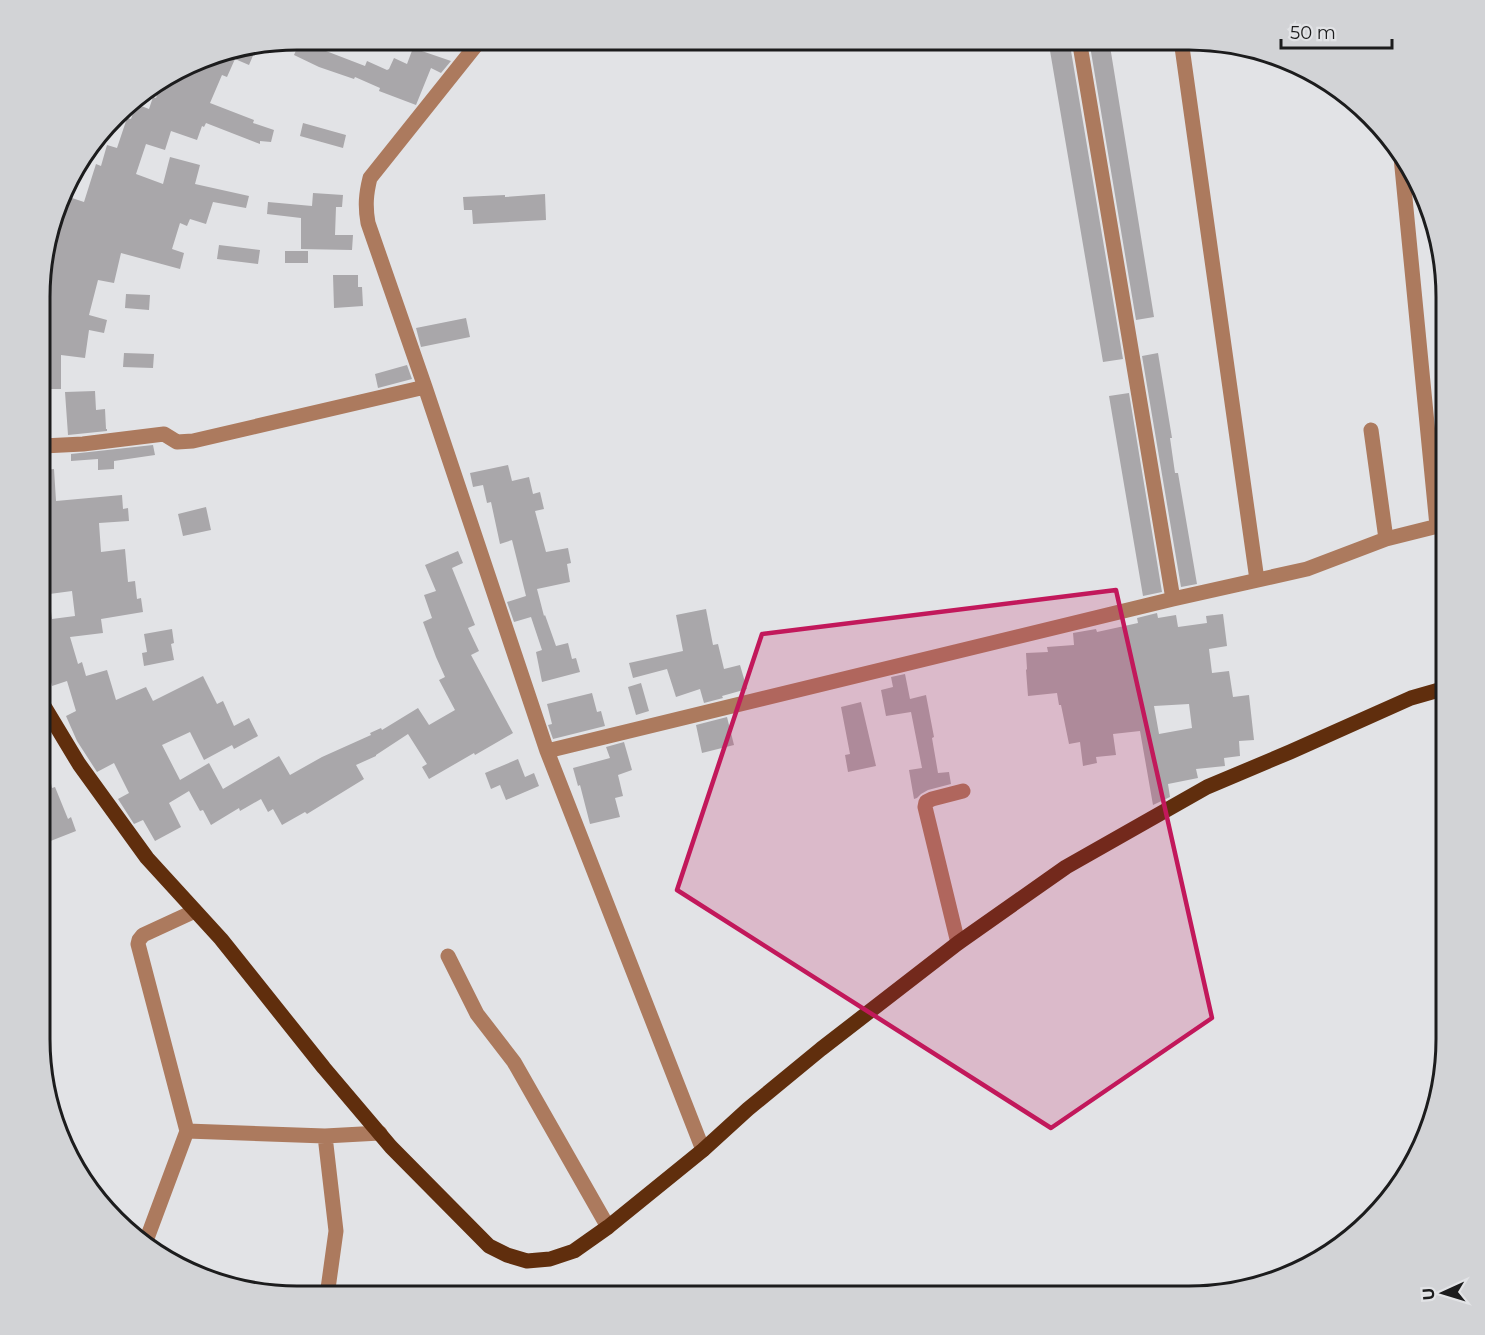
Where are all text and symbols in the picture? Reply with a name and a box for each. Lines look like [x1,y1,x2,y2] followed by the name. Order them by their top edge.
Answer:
[1281,12,1392,50] scale bar
[1290,22,1336,44] text: 50 m
[1413,1263,1473,1323] north arrow
[1419,1287,1438,1301] text: U

